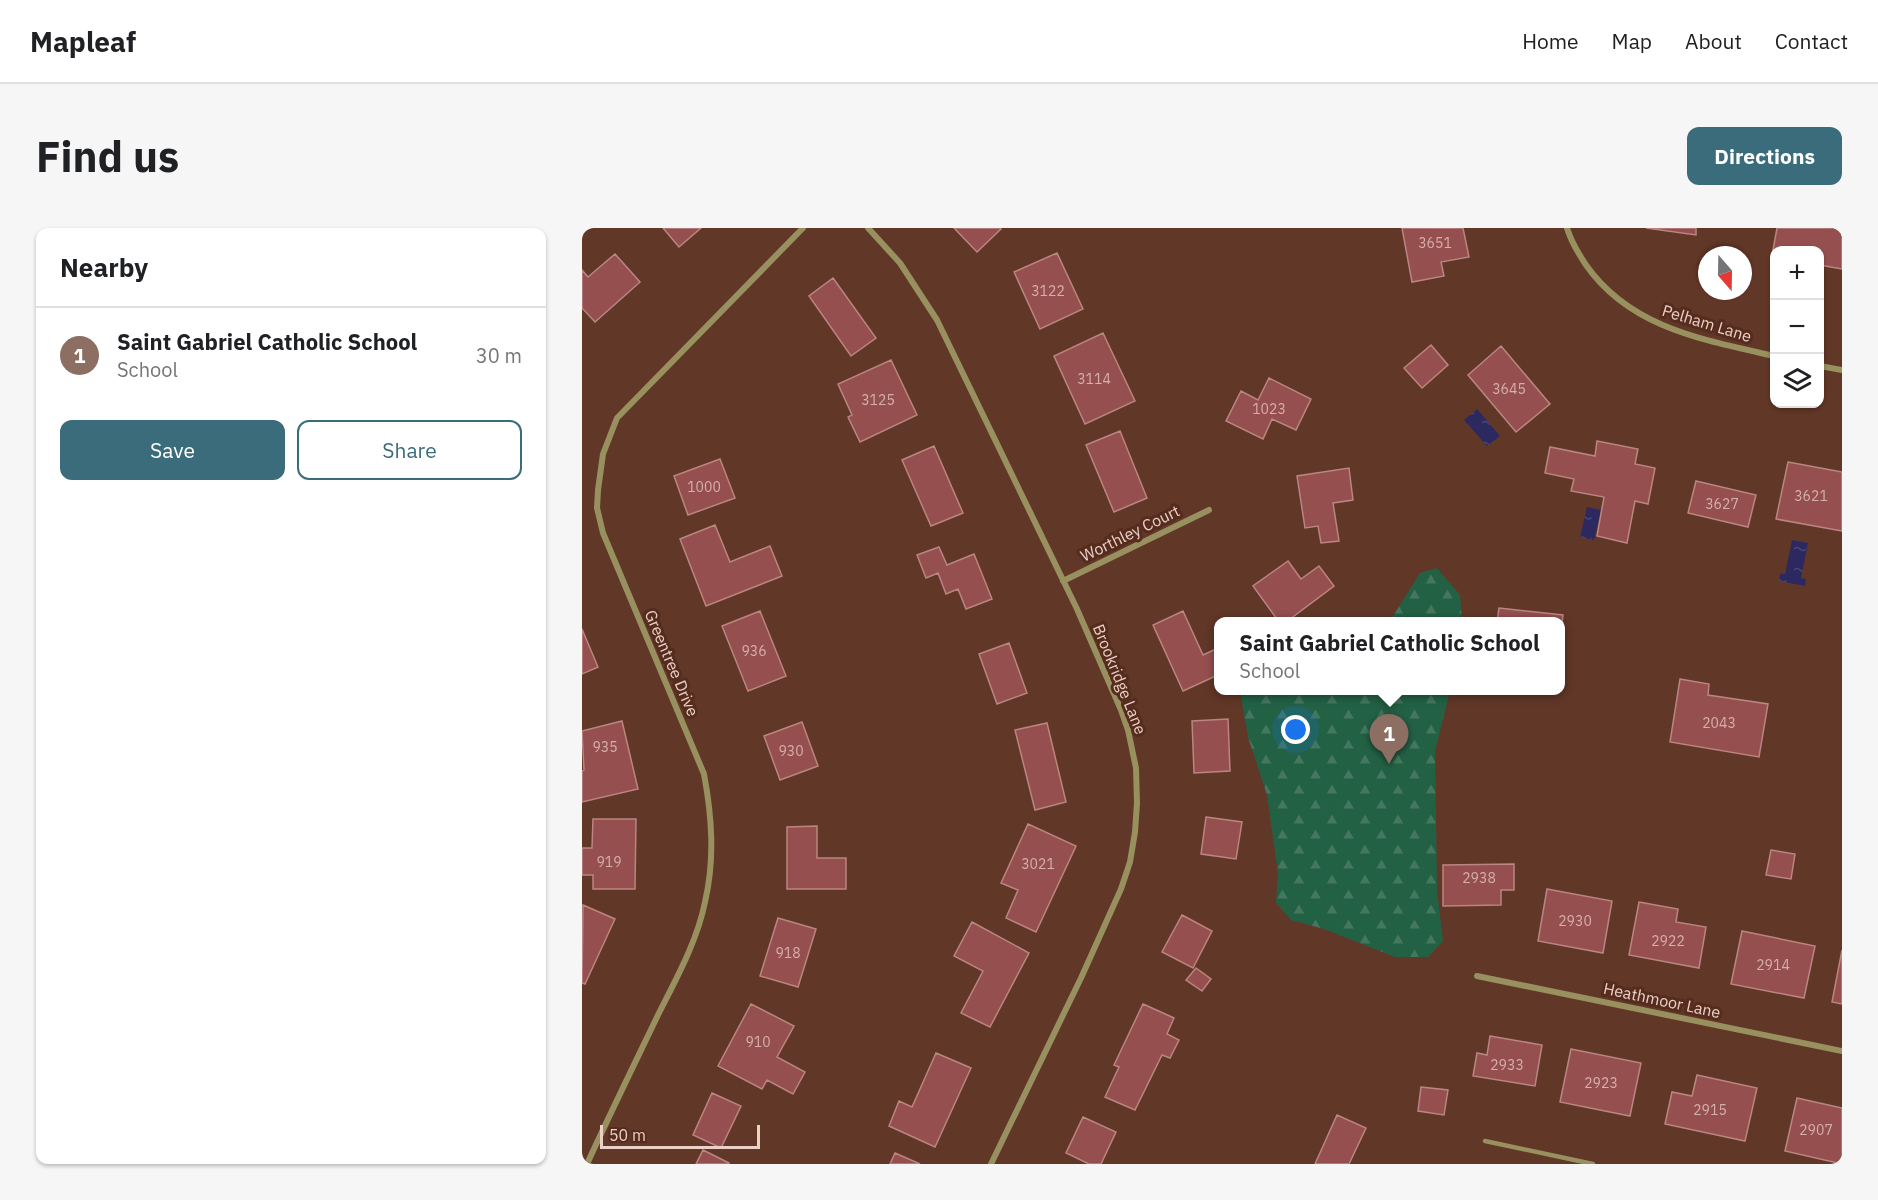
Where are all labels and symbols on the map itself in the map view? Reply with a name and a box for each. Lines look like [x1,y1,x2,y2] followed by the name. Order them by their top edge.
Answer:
[1418,234,1452,252] house number: 3651
[1698,246,1752,300] north arrow
[1031,282,1065,300] house number: 3122
[1660,300,1754,346] street label: Pelham Lane
[1077,370,1111,388] house number: 3114
[1492,380,1526,398] house number: 3645
[861,391,895,409] house number: 3125
[1252,400,1286,418] house number: 1023
[687,478,721,496] house number: 1000
[1794,487,1828,505] house number: 3621
[1705,495,1739,513] house number: 3627
[1077,500,1183,566] street label: Worthley Court
[641,607,703,719] street label: Greentree Drive
[1089,621,1151,737] street label: Brookridge Lane
[741,642,767,660] house number: 936
[1370,714,1408,764] pin: 1
[1702,714,1736,732] house number: 2043
[1281,715,1310,744] your location
[592,738,618,756] house number: 935
[778,742,804,760] house number: 930
[596,853,622,871] house number: 919
[1021,855,1055,873] house number: 3021
[1462,869,1496,887] house number: 2938
[1558,912,1592,930] house number: 2930
[1651,932,1685,950] house number: 2922
[775,944,801,962] house number: 918
[1756,956,1790,974] house number: 2914
[1602,978,1723,1022] street label: Heathmoor Lane
[745,1033,771,1051] house number: 910
[1490,1056,1524,1074] house number: 2933
[1584,1074,1618,1092] house number: 2923
[1693,1101,1727,1119] house number: 2915
[1799,1121,1833,1139] house number: 2907
[600,1122,760,1150] scale bar

